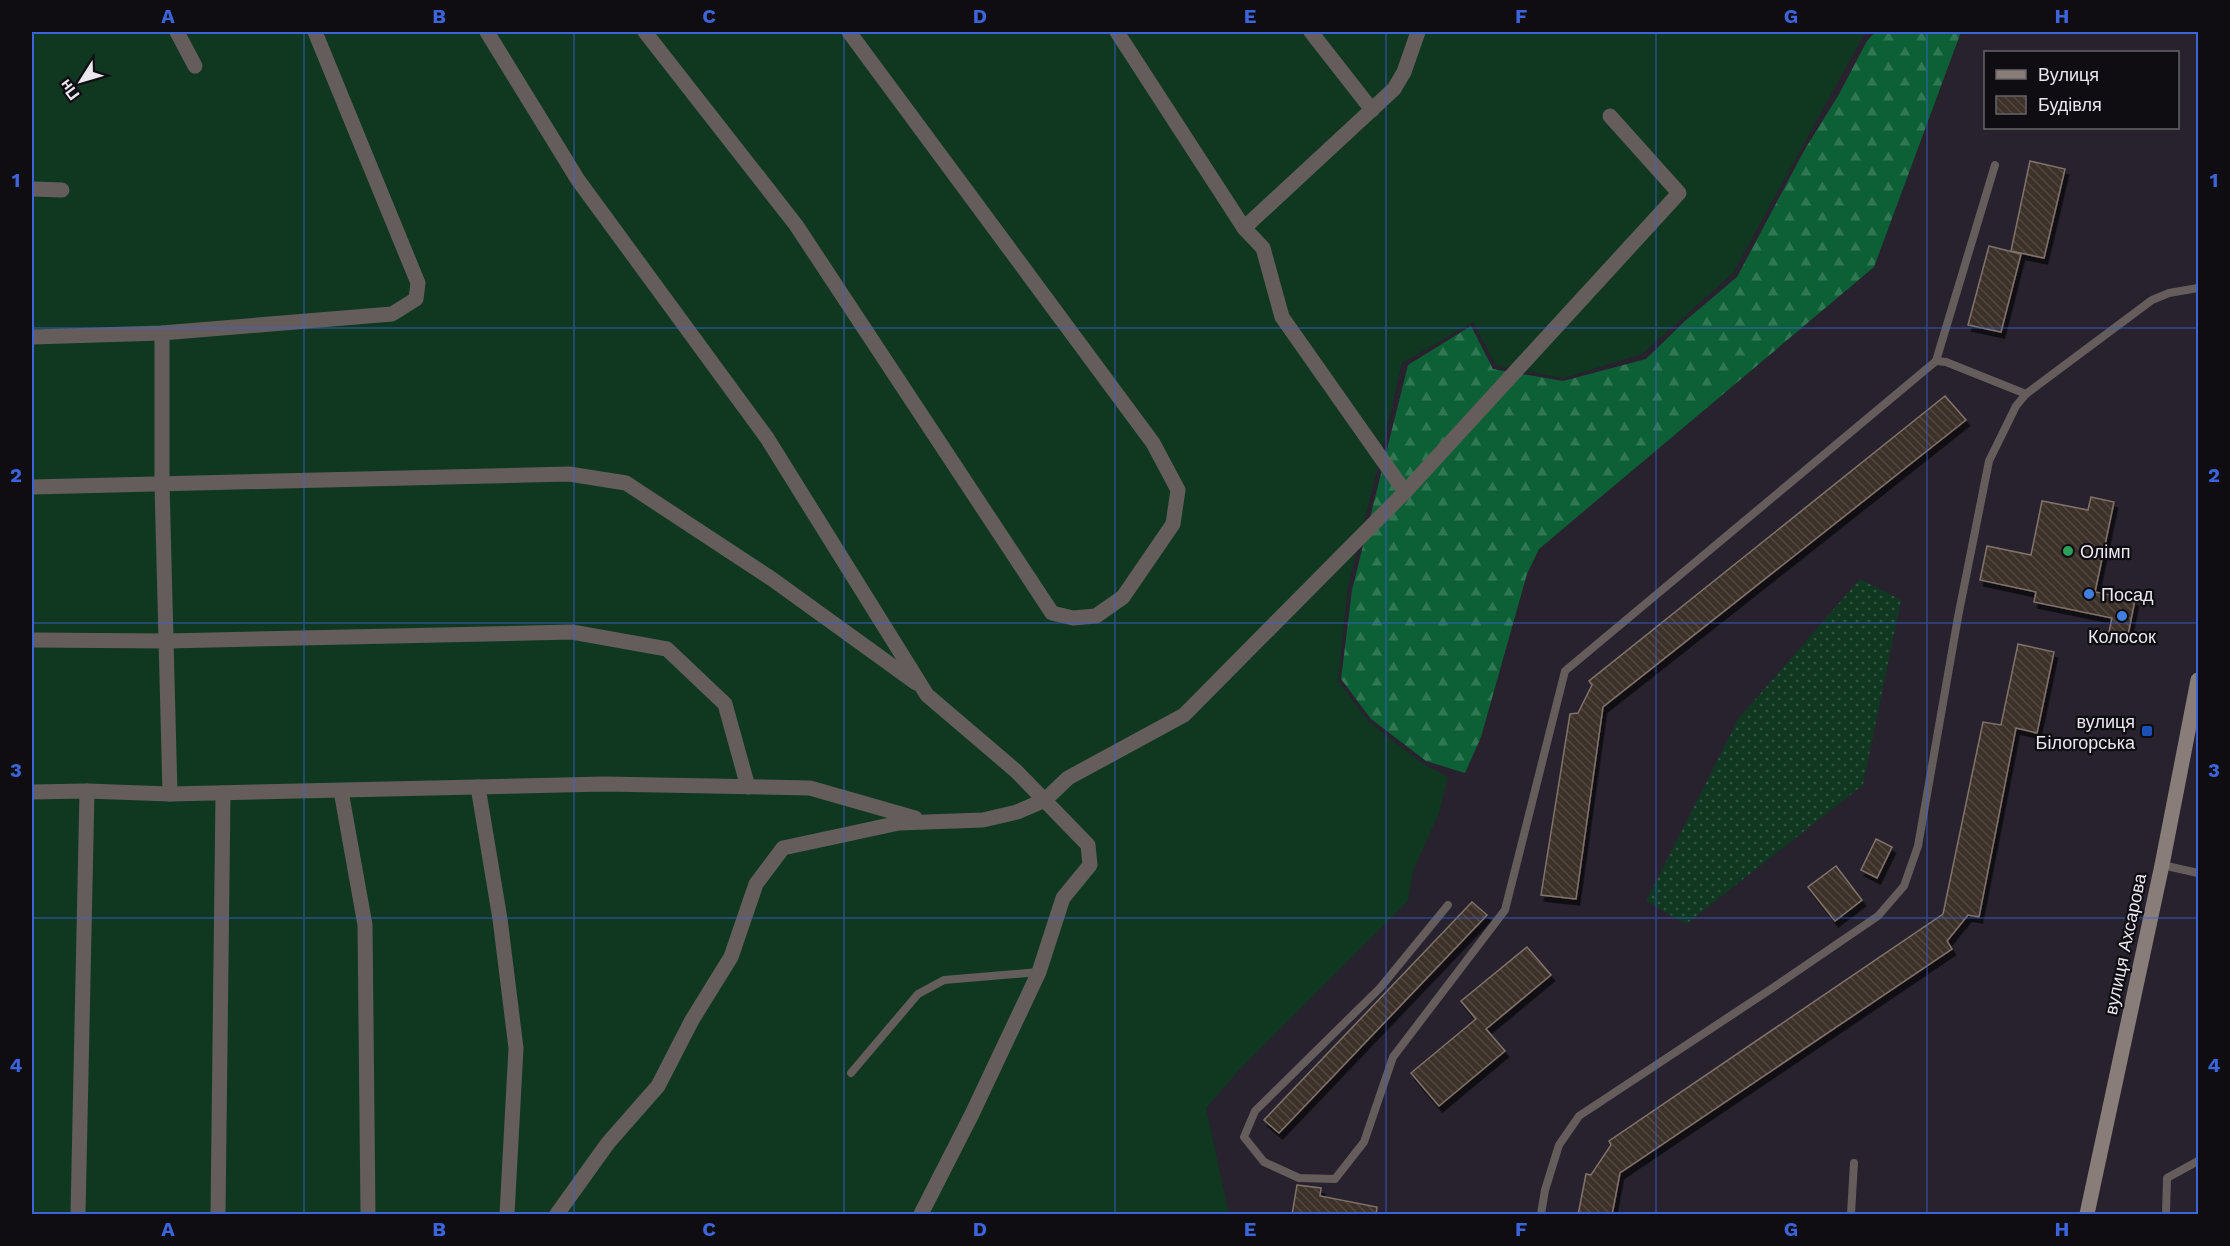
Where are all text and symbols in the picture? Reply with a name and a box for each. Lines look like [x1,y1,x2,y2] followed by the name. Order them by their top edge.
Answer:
[161,4,175,28] text: A
[432,4,446,28] text: B
[702,4,716,28] text: C
[973,4,987,28] text: D
[1244,4,1256,28] text: E
[1515,4,1527,28] text: F
[1784,4,1798,28] text: G
[2055,4,2069,28] text: H
[51,51,111,111] north arrow
[1984,51,2179,129] legend
[2038,64,2099,85] text: Вулиця
[55,76,83,104] text: Пн
[2038,94,2102,115] text: Будівля
[12,168,20,192] text: 1
[2210,168,2218,192] text: 1
[10,463,22,487] text: 2
[2208,463,2220,487] text: 2
[2080,541,2130,562] place label: Олімп
[2061,544,2075,558] marker: Олімп
[2101,584,2154,605] place label: Посад
[2082,587,2096,601] marker: Посад
[2115,609,2129,623] marker: Колосок
[2088,626,2156,647] place label: Колосок
[2036,711,2136,753] place label: вулиця Білогорська
[2140,724,2154,738] marker: вулиця Білогорська
[10,758,22,782] text: 3
[2208,758,2220,782] text: 3
[2100,871,2150,1016] street label: вулиця Ахсарова
[10,1053,23,1077] text: 4
[2208,1053,2221,1077] text: 4
[161,1217,175,1241] text: A
[432,1217,446,1241] text: B
[702,1217,716,1241] text: C
[973,1217,987,1241] text: D
[1244,1217,1256,1241] text: E
[1515,1217,1527,1241] text: F
[1784,1217,1798,1241] text: G
[2055,1217,2069,1241] text: H

